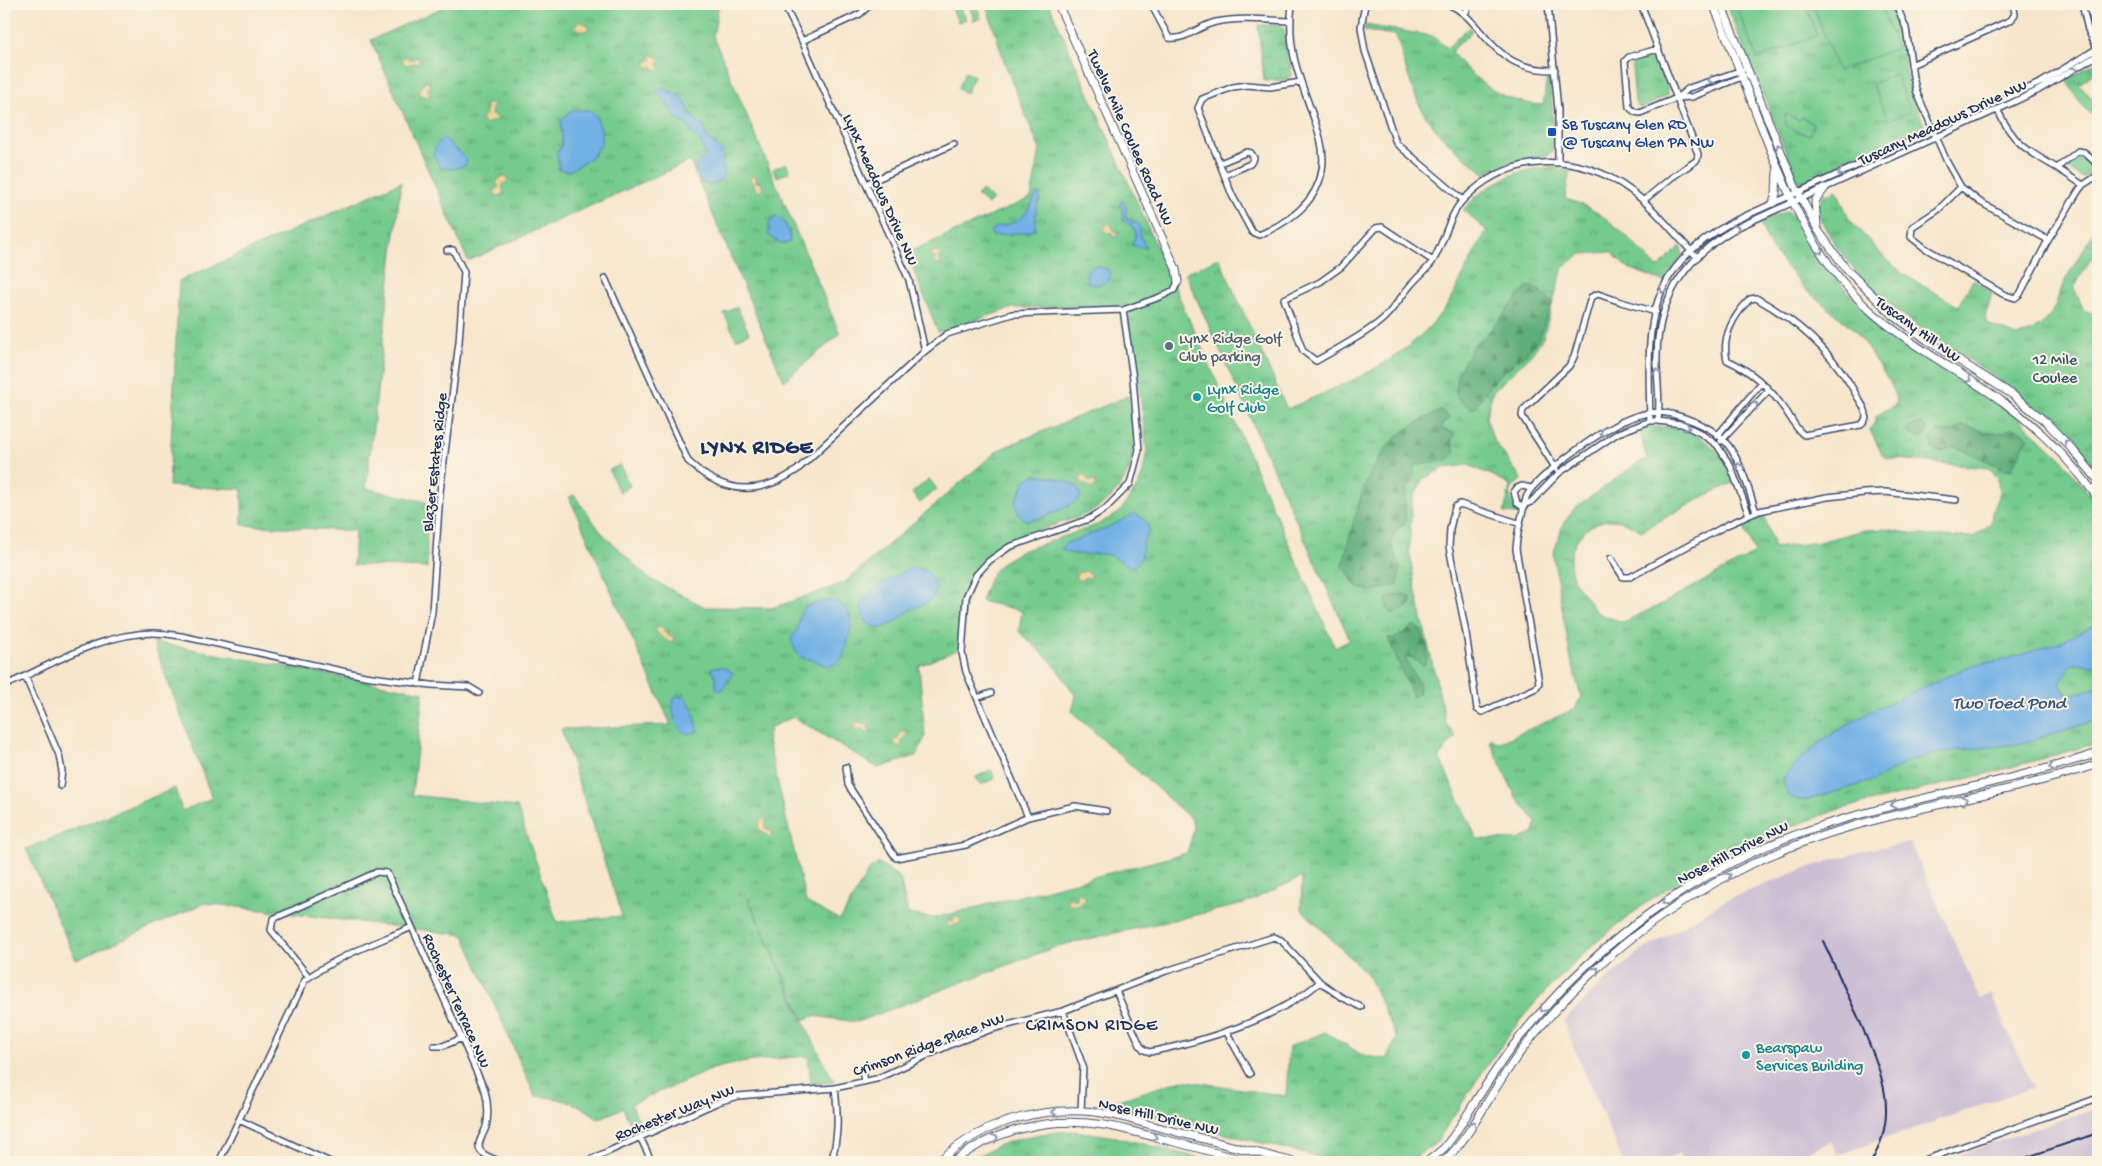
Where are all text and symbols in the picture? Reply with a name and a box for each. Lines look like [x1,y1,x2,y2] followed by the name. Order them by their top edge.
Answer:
[1081,47,1176,230] street label: Twelve Mile Coulee Road NW
[2069,66,2078,76] one-way arrow
[1707,74,1716,84] one-way arrow
[1855,77,2031,172] street label: Tuscany Meadows Drive NW
[837,112,921,270] street label: Lynx Meadows Drive NW
[1562,117,1715,154] place label: SB Tuscany Glen RD @ Tuscany Glen PA NW
[1546,126,1558,138] marker: SB Tuscany Glen RD @ Tuscany Glen PA NW
[1775,143,1785,152] one-way arrow
[1837,166,1846,177] one-way arrow
[1731,224,1740,234] one-way arrow
[1814,245,1823,255] one-way arrow
[1659,285,1669,294] one-way arrow
[1870,293,1964,368] street label: Tuscany Hill NW
[1179,331,1283,368] place label: Lynx Ridge Golf Club parking
[1163,340,1175,352] marker: Lynx Ridge Golf Club parking
[2032,352,2078,389] park label: 12 Mile Coulee
[1652,368,1663,376] one-way arrow
[1963,373,1972,382] one-way arrow
[1207,382,1280,419] place label: Lynx Ridge Golf Club
[420,391,453,534] street label: Blazer Estates Ridge
[1191,391,1203,403] marker: Lynx Ridge Golf Club
[1749,401,1758,410] one-way arrow
[1682,421,1691,431] one-way arrow
[1599,427,1609,436] one-way arrow
[700,437,815,462] district label: LYNX RIDGE
[2064,440,2073,449] one-way arrow
[1735,462,1746,471] one-way arrow
[1952,694,2068,715] water label: Two Toed Pond
[2047,761,2056,772] one-way arrow
[1960,795,1969,806] one-way arrow
[1889,799,1898,810] one-way arrow
[1675,818,1793,890] street label: Nose Hill Drive NW
[1722,872,1731,882] one-way arrow
[1661,896,1671,905] one-way arrow
[417,931,493,1072] street label: Rochester Terrace NW
[1590,967,1599,976] one-way arrow
[1540,1004,1549,1013] one-way arrow
[851,1010,1008,1083] street label: Crimson Ridge Place NW
[1026,1016,1158,1037] district label: CRIMSON RIDGE
[1755,1040,1863,1077] place label: Bearspaw Services Building
[1740,1049,1752,1061] marker: Bearspaw Services Building
[613,1081,738,1147] street label: Rochester Way NW
[1096,1095,1221,1142] street label: Nose Hill Drive NW
[1051,1107,1059,1118] one-way arrow
[1466,1120,1476,1129] one-way arrow
[1149,1131,1158,1142] one-way arrow
[990,1133,999,1144] one-way arrow

